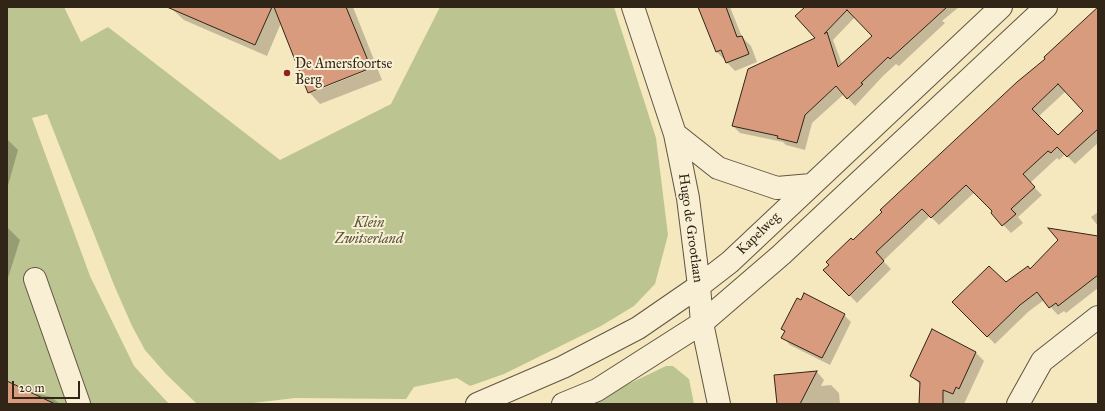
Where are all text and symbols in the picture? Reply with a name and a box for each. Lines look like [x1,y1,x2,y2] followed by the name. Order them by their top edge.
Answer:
[295,57,392,90] place label: De Amersfoortse Berg
[282,68,292,78] marker: De Amersfoortse Berg
[674,172,706,284] street label: Hugo de Grootlaan
[734,209,784,259] street label: Kapelweg
[335,216,403,248] park label: Klein Zwitserland
[14,373,82,399] scale bar
[19,381,45,395] text: 20 m

